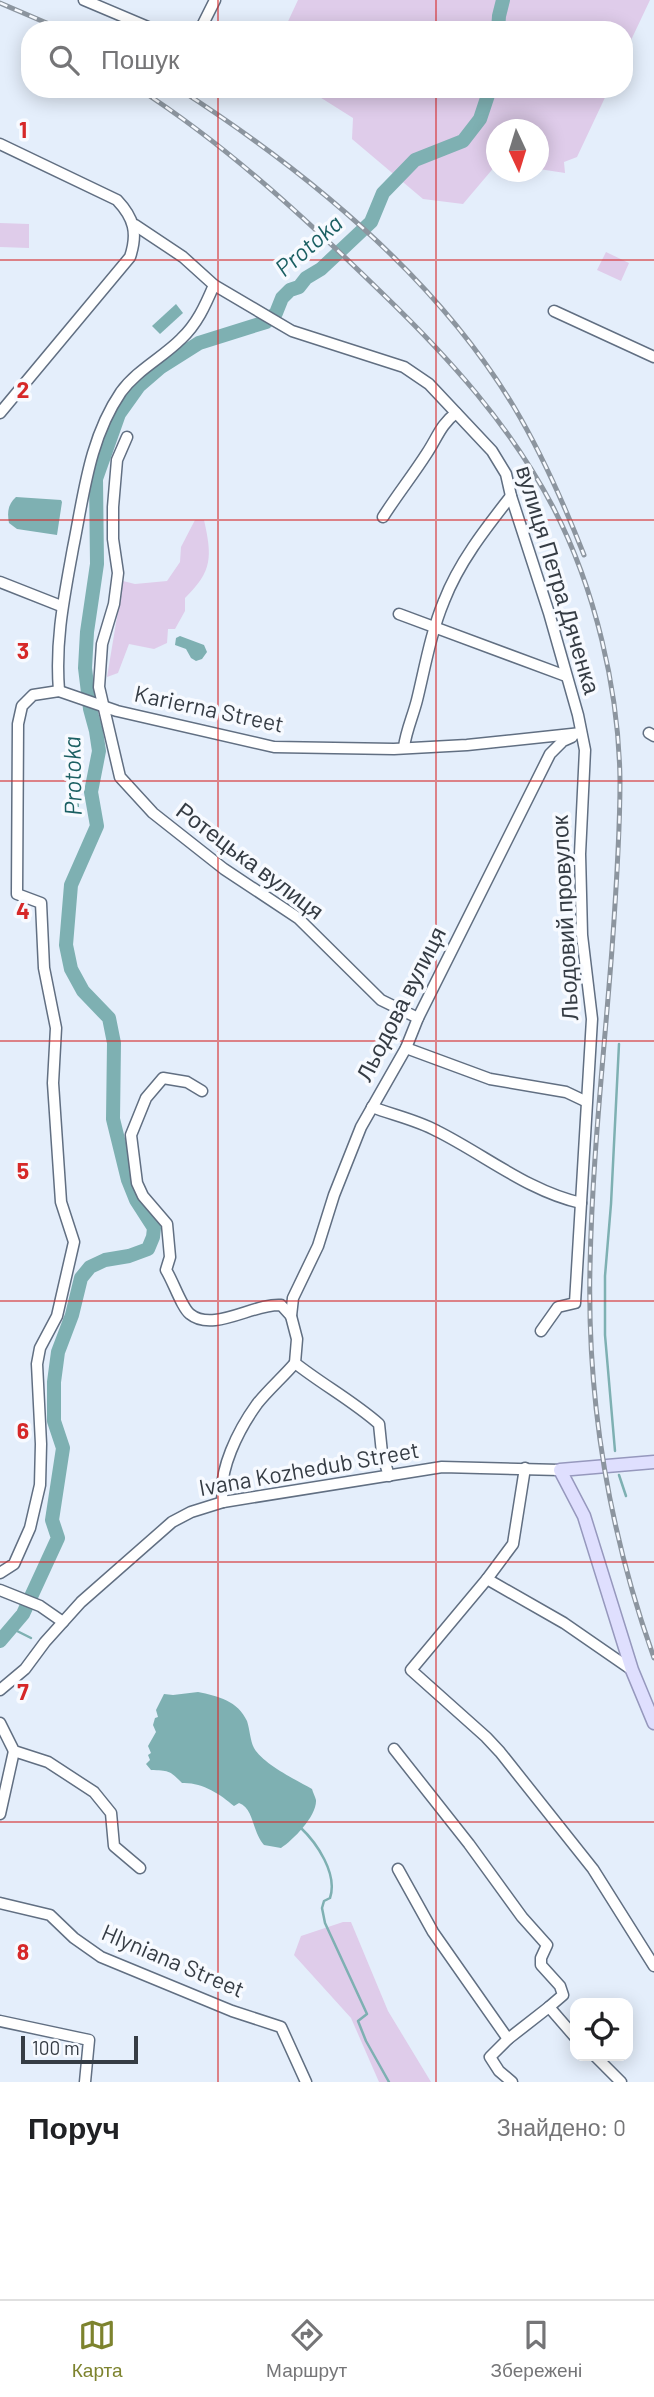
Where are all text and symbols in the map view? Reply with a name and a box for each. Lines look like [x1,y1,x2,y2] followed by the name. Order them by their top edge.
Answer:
[21,21,633,98] search box
[45,41,83,79] icon: search
[101,43,179,74] text: Пошук
[19,115,27,143] text: 1
[486,119,549,182] north arrow
[268,208,348,282] water label: Protoka
[17,375,29,403] text: 2
[511,462,607,697] street label: вулиця Петра Дяченка
[17,636,29,664] text: 3
[132,679,287,738] street label: Karierna Street
[56,736,87,816] water label: Protoka
[171,796,330,925] street label: Ротецька вулиця
[545,814,583,1021] street label: Льодовий провулок
[16,896,30,924] text: 4
[349,922,451,1085] street label: Льодова вулиця
[17,1156,29,1184] text: 5
[17,1416,29,1444] text: 6
[197,1435,421,1501] street label: Ivana Kozhedub Street
[17,1677,29,1705] text: 7
[98,1917,249,2003] street label: Hlyniana Street
[17,1937,29,1965] text: 8
[570,1998,633,2061] map controls
[570,1998,633,2061] button: locate
[21,2033,138,2065] scale bar
[32,2036,80,2059] text: 100 m
[28,2109,120,2145] text: Поруч
[497,2113,626,2141] text: Знайдено: 0
[72,2316,123,2382] tab: Карта
[266,2316,347,2382] tab: Маршрут
[491,2316,582,2382] tab: Збережені

